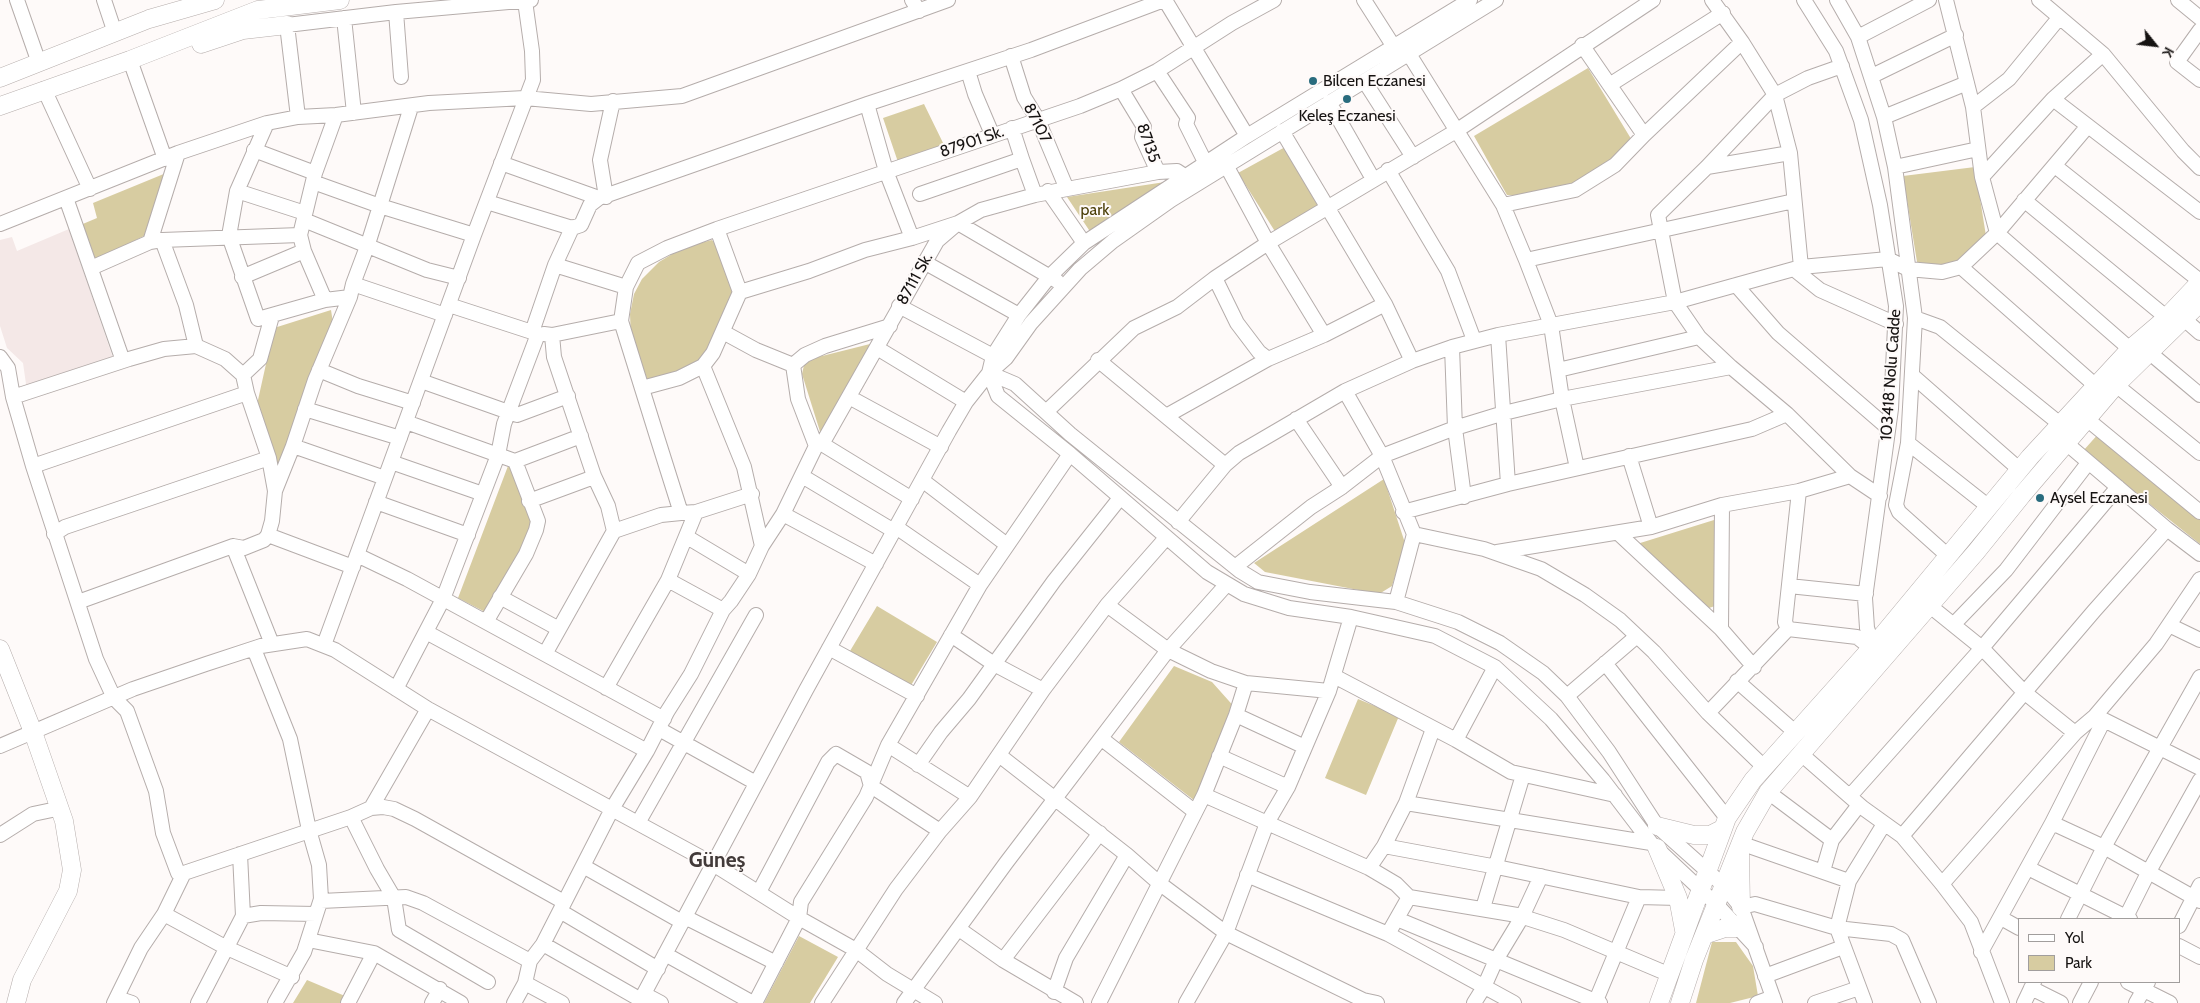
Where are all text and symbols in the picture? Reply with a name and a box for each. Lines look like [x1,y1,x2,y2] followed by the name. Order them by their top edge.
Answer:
[2130,20,2180,70] north arrow
[2158,44,2178,60] text: K
[1323,71,1426,91] place label: Bilcen Eczanesi
[1307,75,1319,87] marker: Bilcen Eczanesi
[1341,93,1353,105] marker: Keleş Eczanesi
[1019,100,1055,146] street label: 87107
[1298,106,1396,126] place label: Keleş Eczanesi
[1132,121,1164,165] street label: 87135
[937,122,1007,162] street label: 87901 Sk.
[1081,200,1109,220] park label: park
[893,250,937,308] street label: 87111 Sk.
[1877,309,1905,441] street label: 103418 Nolu Cadde
[2050,488,2148,508] place label: Aysel Eczanesi
[2034,492,2046,504] marker: Aysel Eczanesi
[689,848,745,874] district label: Güneş
[2018,918,2180,983] legend
[2065,929,2084,947] text: Yol
[2065,954,2092,972] text: Park

